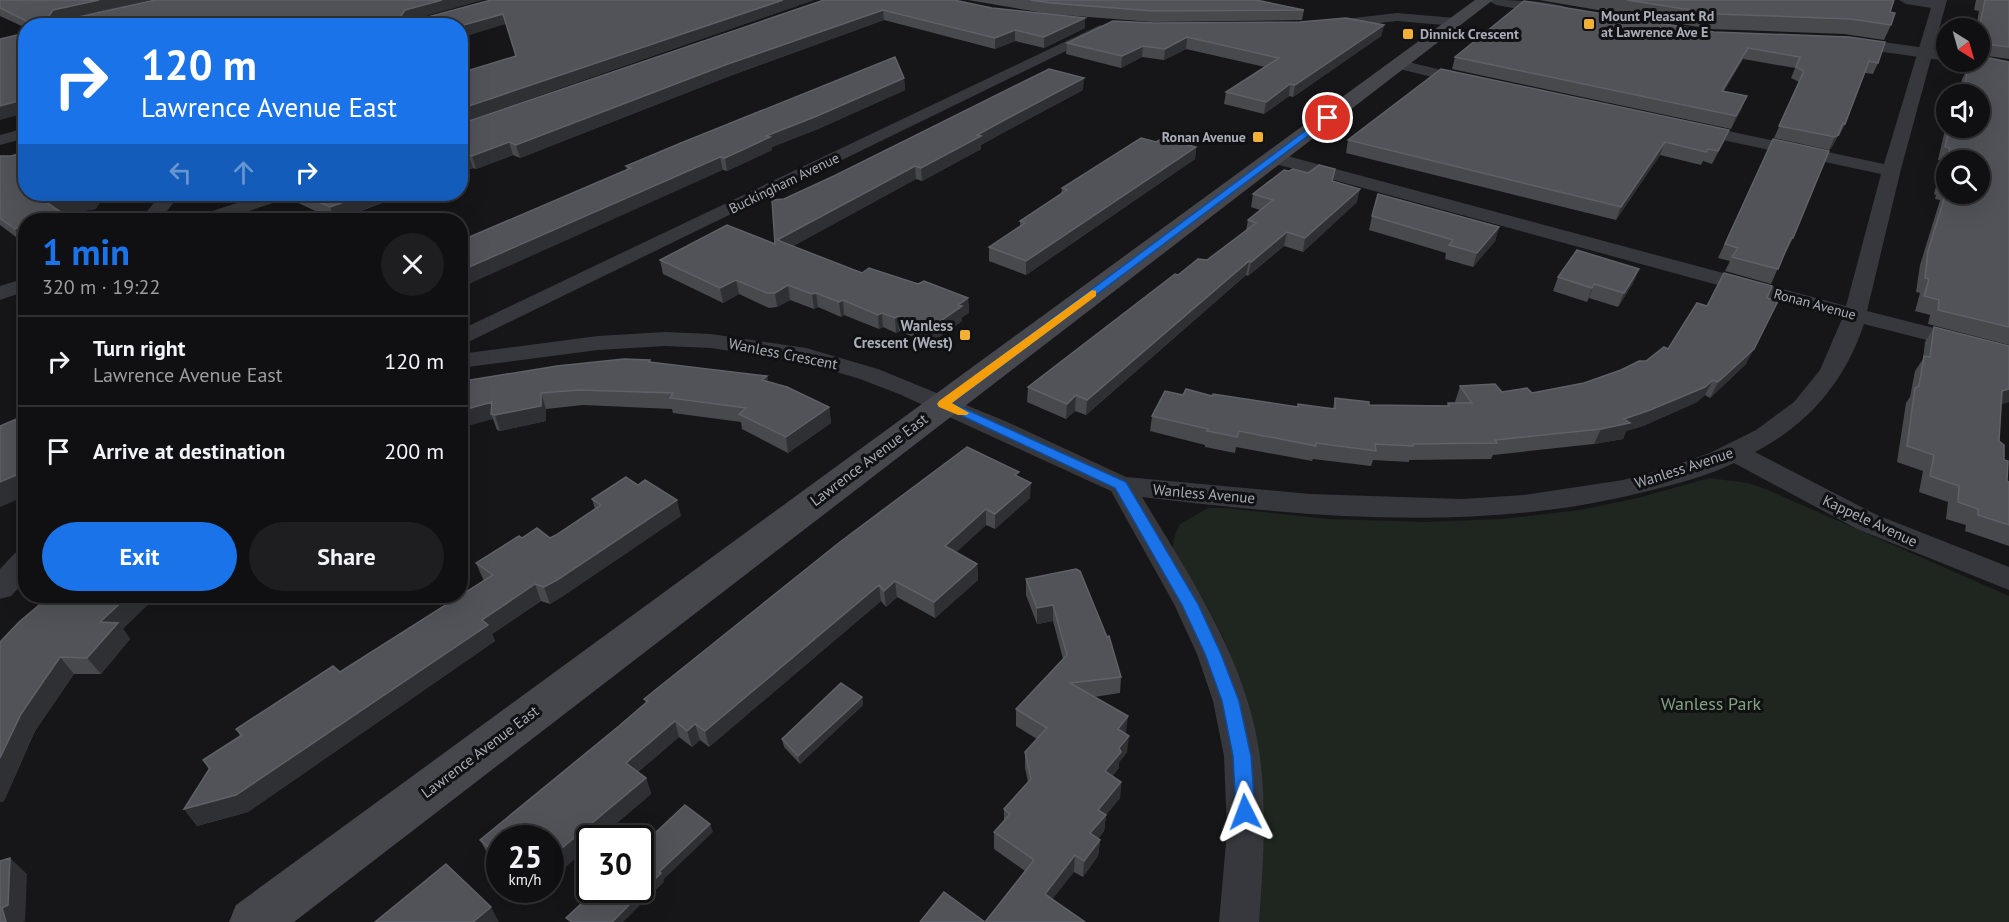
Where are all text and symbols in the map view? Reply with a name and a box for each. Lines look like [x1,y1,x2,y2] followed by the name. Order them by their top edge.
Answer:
[1601,7,1714,41] place label: Mount Pleasant Rd at Lawrence Ave E
[1582,17,1596,31] marker: Mount Pleasant Rd at Lawrence Ave E
[1936,18,1990,72] north arrow
[1936,18,1990,204] map controls
[1420,25,1519,43] place label: Dinnick Crescent
[1401,27,1415,41] marker: Dinnick Crescent
[141,37,257,92] text: 120 m
[42,42,120,120] icon: right
[1936,84,1990,138] button: sound
[141,90,397,124] text: Lawrence Avenue East
[1302,92,1353,143] pin
[1311,101,1344,134] icon: arrive
[1162,128,1246,146] place label: Ronan Avenue
[1251,130,1265,144] marker: Ronan Avenue
[726,148,842,218] street label: Buckingham Avenue
[1936,150,1990,204] button: search
[164,156,197,189] icon: left
[227,156,260,189] icon: ahead
[290,156,323,189] icon: right
[42,228,130,275] text: 1 min
[381,233,444,296] button: close
[42,274,160,300] text: 320 m · 19:22
[1772,284,1858,324] street label: Ronan Avenue
[854,316,953,352] place label: Wanless Crescent (West)
[958,328,972,342] marker: Wanless Crescent (West)
[93,334,185,362] text: Turn right
[727,334,839,373] street label: Wanless Crescent
[42,345,75,378] icon: right
[384,347,444,375] text: 120 m
[93,362,283,388] text: Lawrence Avenue East
[806,409,931,510] street label: Lawrence Avenue East
[42,435,75,468] icon: arrive
[93,437,285,465] text: Arrive at destination
[384,437,444,465] text: 200 m
[1632,443,1736,492] street label: Wanless Avenue
[1152,480,1256,507] street label: Wanless Avenue
[1820,490,1921,551] street label: Kappele Avenue
[42,522,237,591] button: Exit
[249,522,444,591] button: Share
[1661,692,1762,715] park label: Wanless Park
[417,701,542,802] street label: Lawrence Avenue East
[1213,780,1277,844] position arrow
[576,825,654,903] speed limit sign: 30
[508,837,542,876] text: 25
[509,870,541,889] text: km/h

